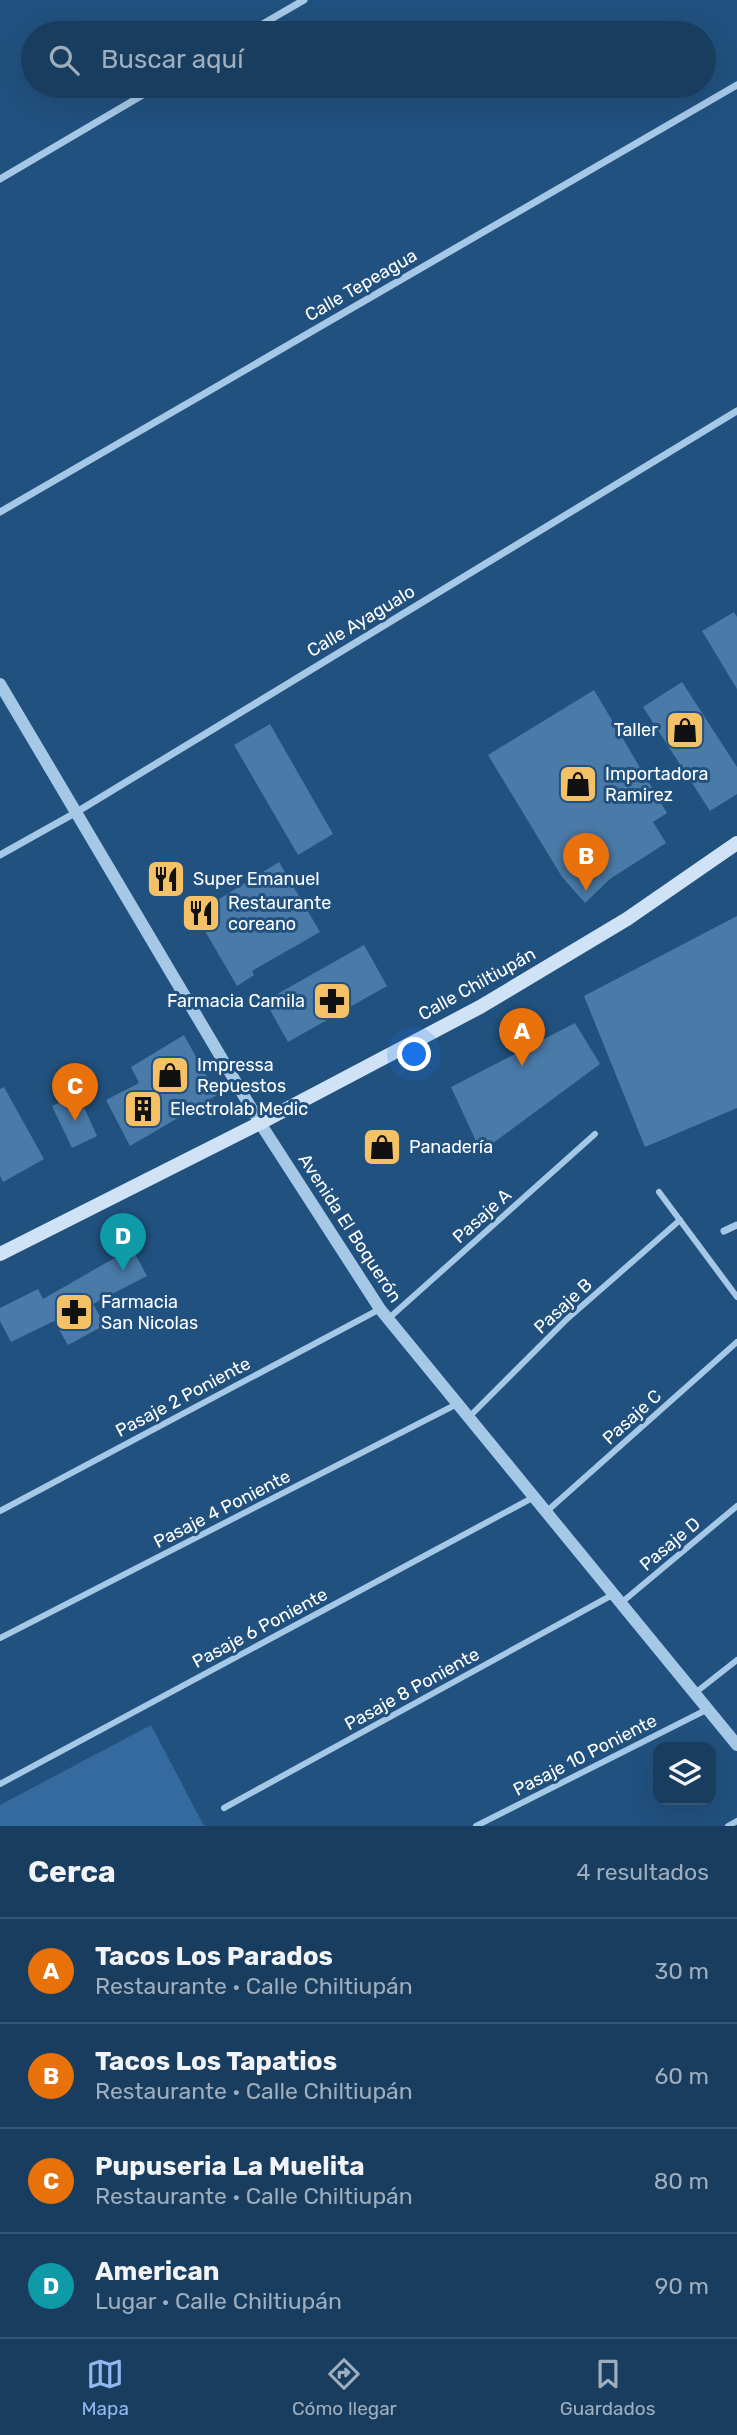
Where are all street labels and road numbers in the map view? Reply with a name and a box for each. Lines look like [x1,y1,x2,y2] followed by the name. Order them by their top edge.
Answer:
[301,244,421,326] street label: Calle Tepeagua
[303,580,419,662] street label: Calle Ayagualo
[415,943,539,1025] street label: Calle Chiltiupán
[294,1149,406,1307] street label: Avenida El Boquerón
[448,1184,516,1248] street label: Pasaje A
[529,1274,597,1338] street label: Pasaje B
[112,1352,254,1442] street label: Pasaje 2 Poniente
[598,1385,666,1449] street label: Pasaje C
[150,1465,294,1553] street label: Pasaje 4 Poniente
[635,1512,705,1576] street label: Pasaje D
[189,1583,331,1673] street label: Pasaje 6 Poniente
[341,1643,483,1735] street label: Pasaje 8 Poniente
[510,1709,660,1801] street label: Pasaje 10 Poniente

